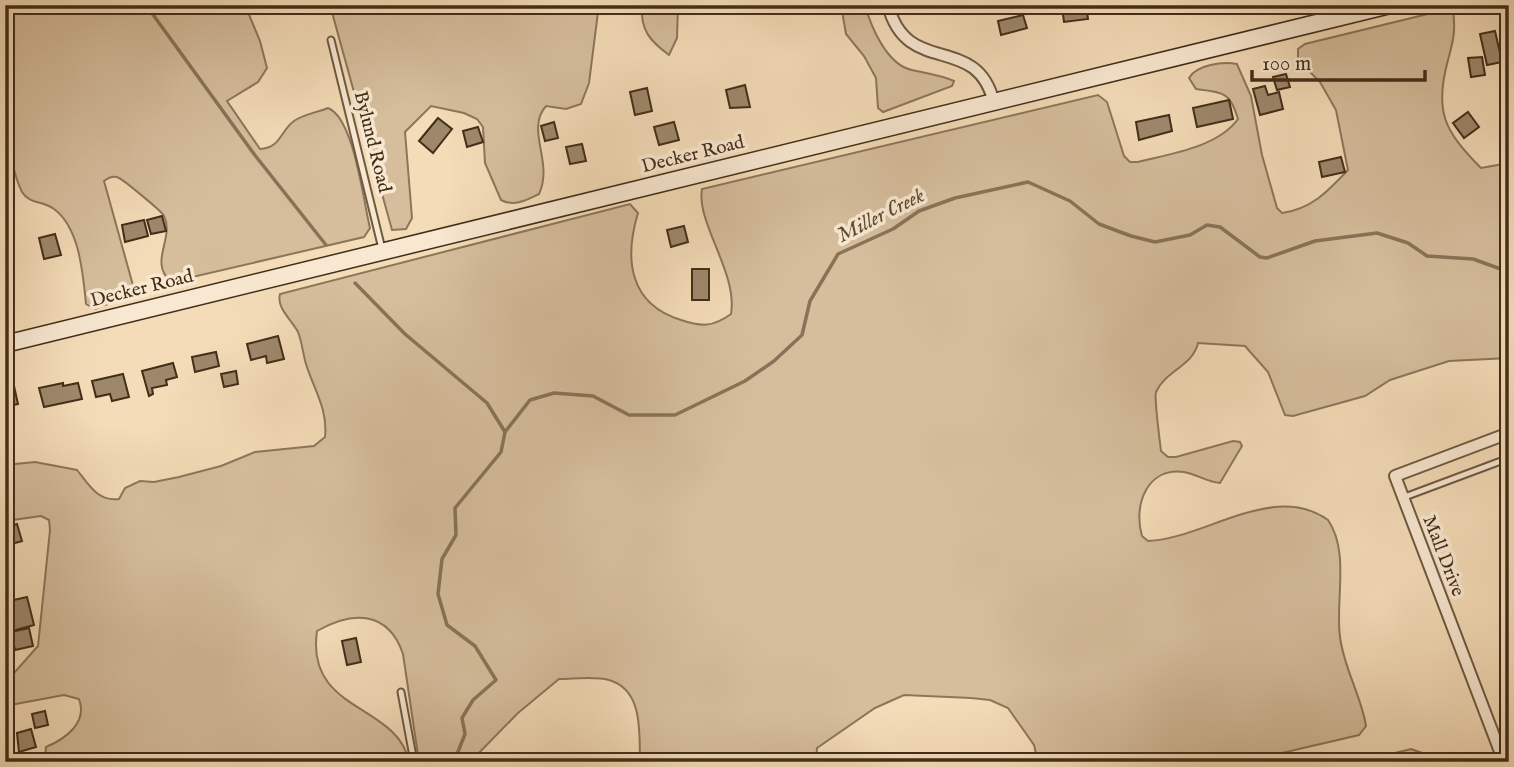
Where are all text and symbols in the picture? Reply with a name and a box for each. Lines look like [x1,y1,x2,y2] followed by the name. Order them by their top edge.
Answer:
[1252,38,1425,82] scale bar
[1262,51,1311,78] text: 100 m
[348,89,396,196] street label: Bylund Road
[639,130,748,179] street label: Decker Road
[833,182,930,250] water label: Miller Creek
[88,264,197,313] street label: Decker Road
[1417,512,1470,600] street label: Mall Drive

